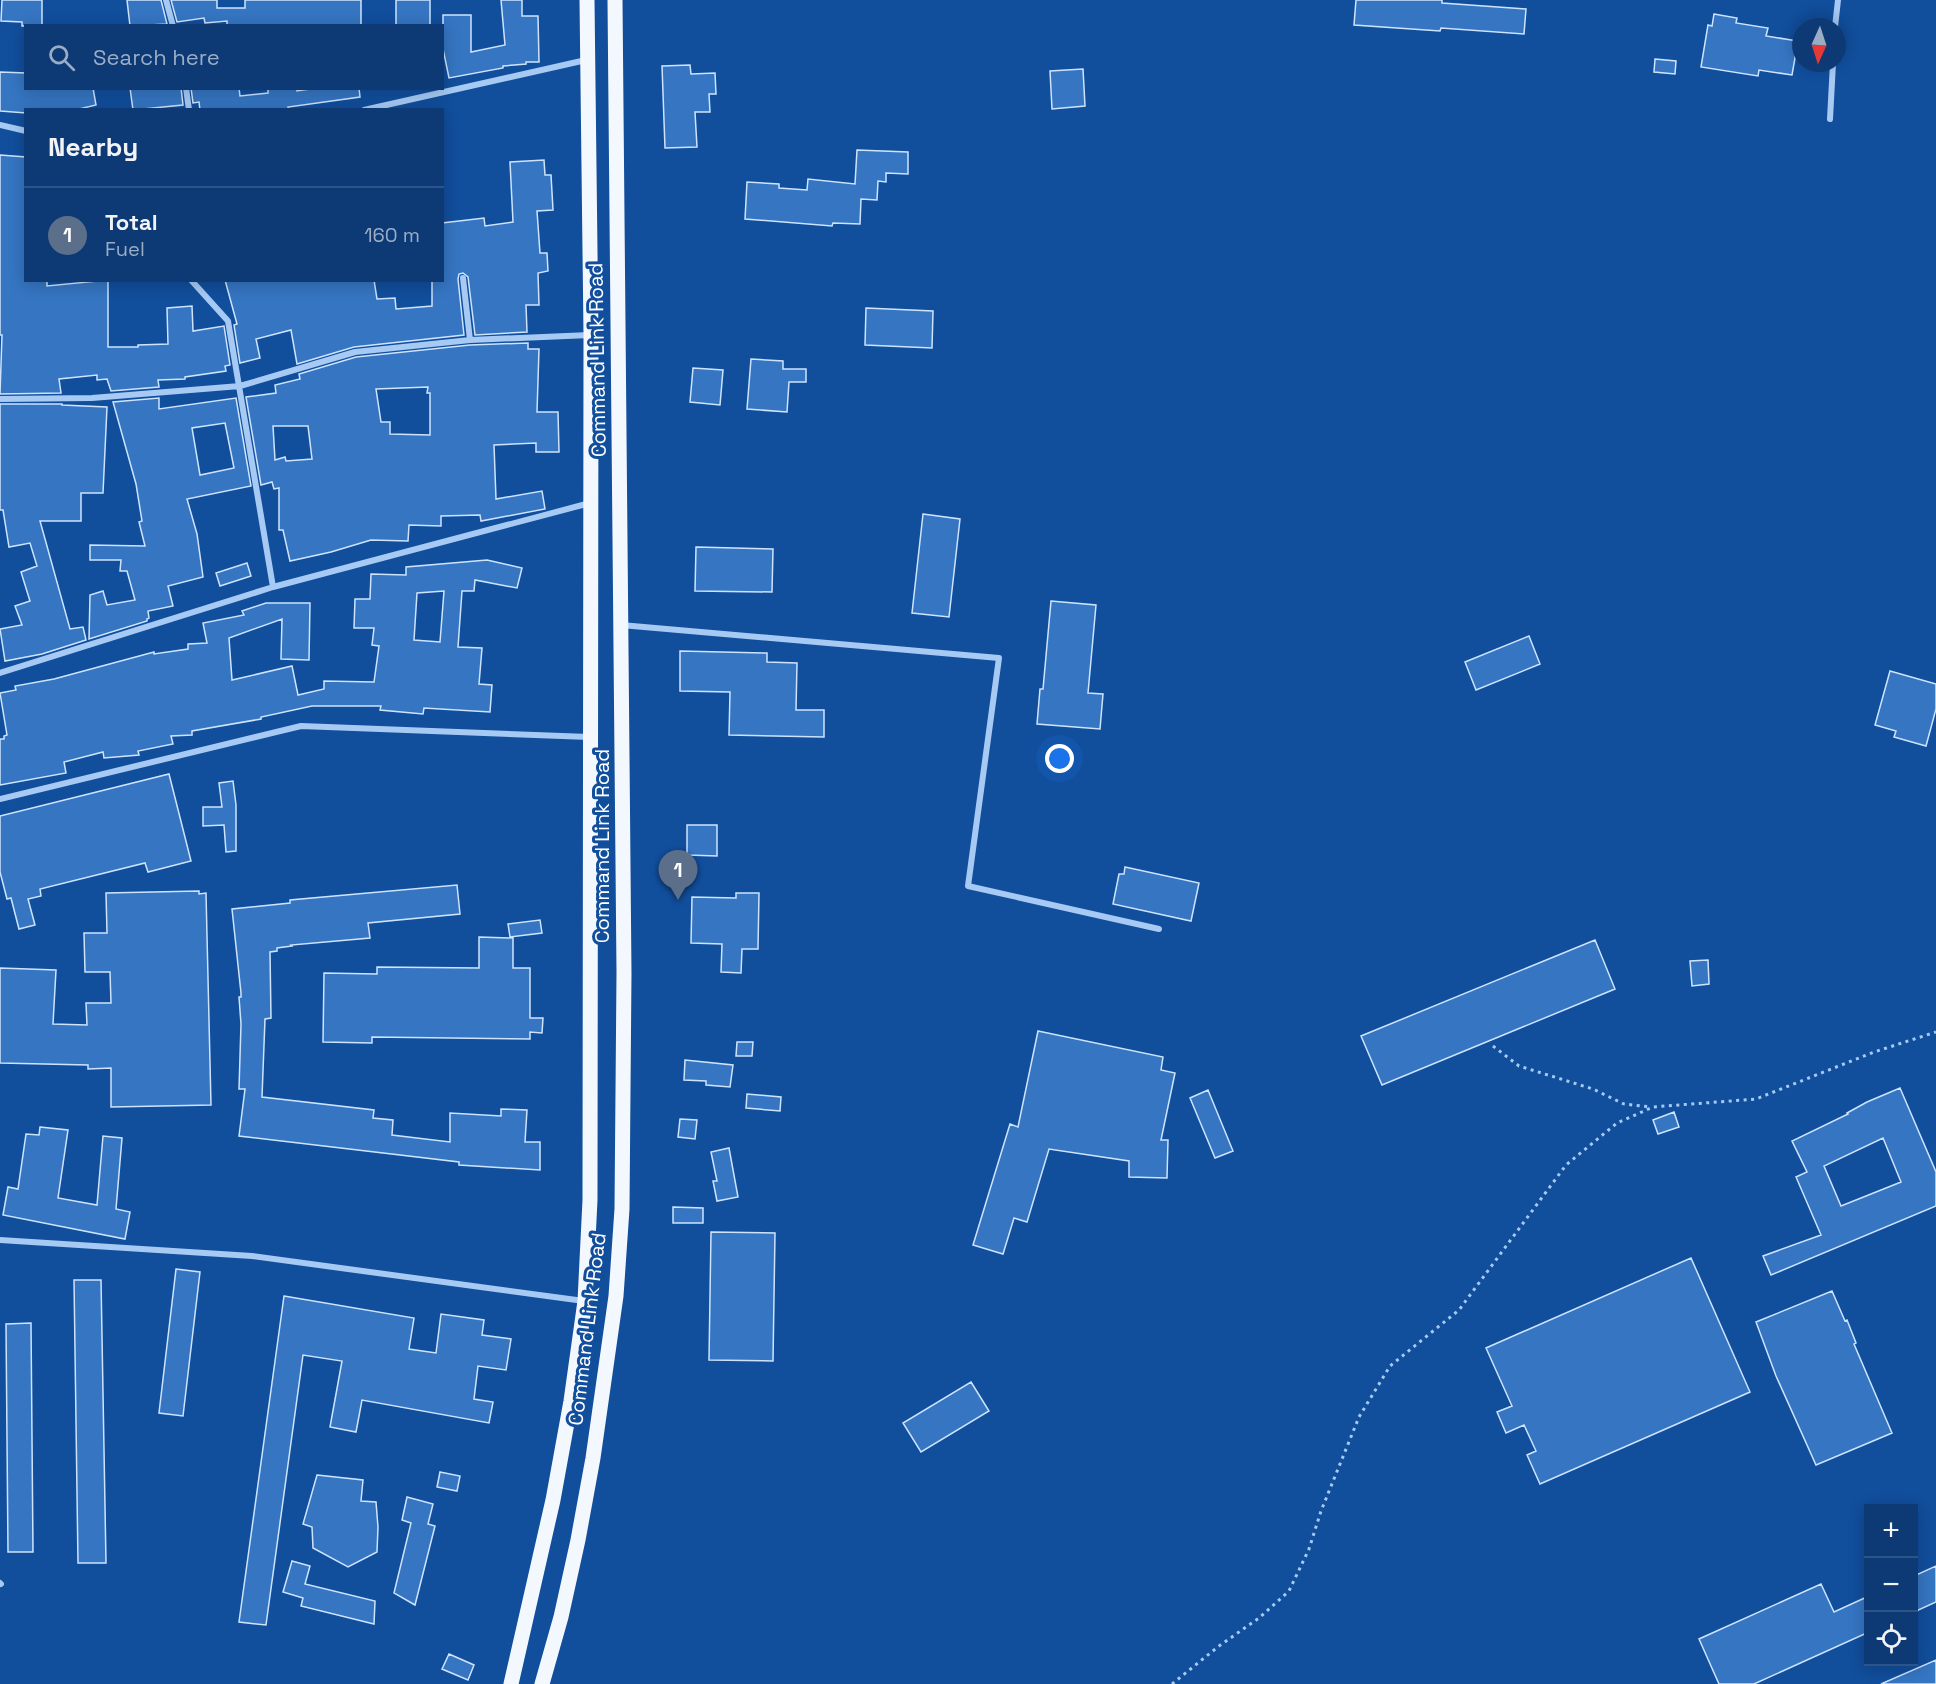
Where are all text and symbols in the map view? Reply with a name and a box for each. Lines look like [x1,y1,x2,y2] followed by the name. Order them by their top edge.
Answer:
[1792,18,1846,72] north arrow
[24,24,444,90] search box
[45,41,78,74] icon: search
[93,43,220,71] text: Search here
[48,130,138,164] text: Nearby
[105,208,158,236] text: Total
[63,222,72,248] text: 1
[364,222,420,248] text: 160 m
[105,236,145,262] text: Fuel
[582,263,612,457] street label: Command Link Road
[1045,744,1074,773] your location
[589,749,615,943] street label: Command Link Road
[658,850,698,900] pin: 1
[562,1231,612,1427] street label: Command Link Road
[1864,1504,1918,1666] map controls
[1864,1504,1918,1558] button: +
[1864,1558,1918,1612] button: −
[1864,1612,1918,1666] button: locate

